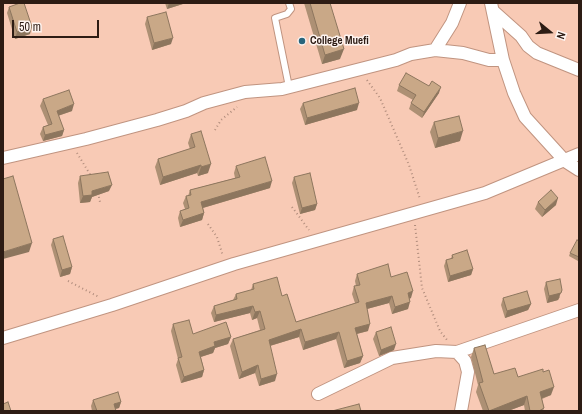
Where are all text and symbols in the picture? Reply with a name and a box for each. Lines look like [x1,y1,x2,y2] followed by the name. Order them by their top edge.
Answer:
[14,12,101,38] scale bar
[530,12,570,52] north arrow
[19,19,41,35] text: 50 m
[554,30,569,41] text: N
[310,34,369,48] place label: College Muefi
[297,36,307,46] marker: College Muefi

